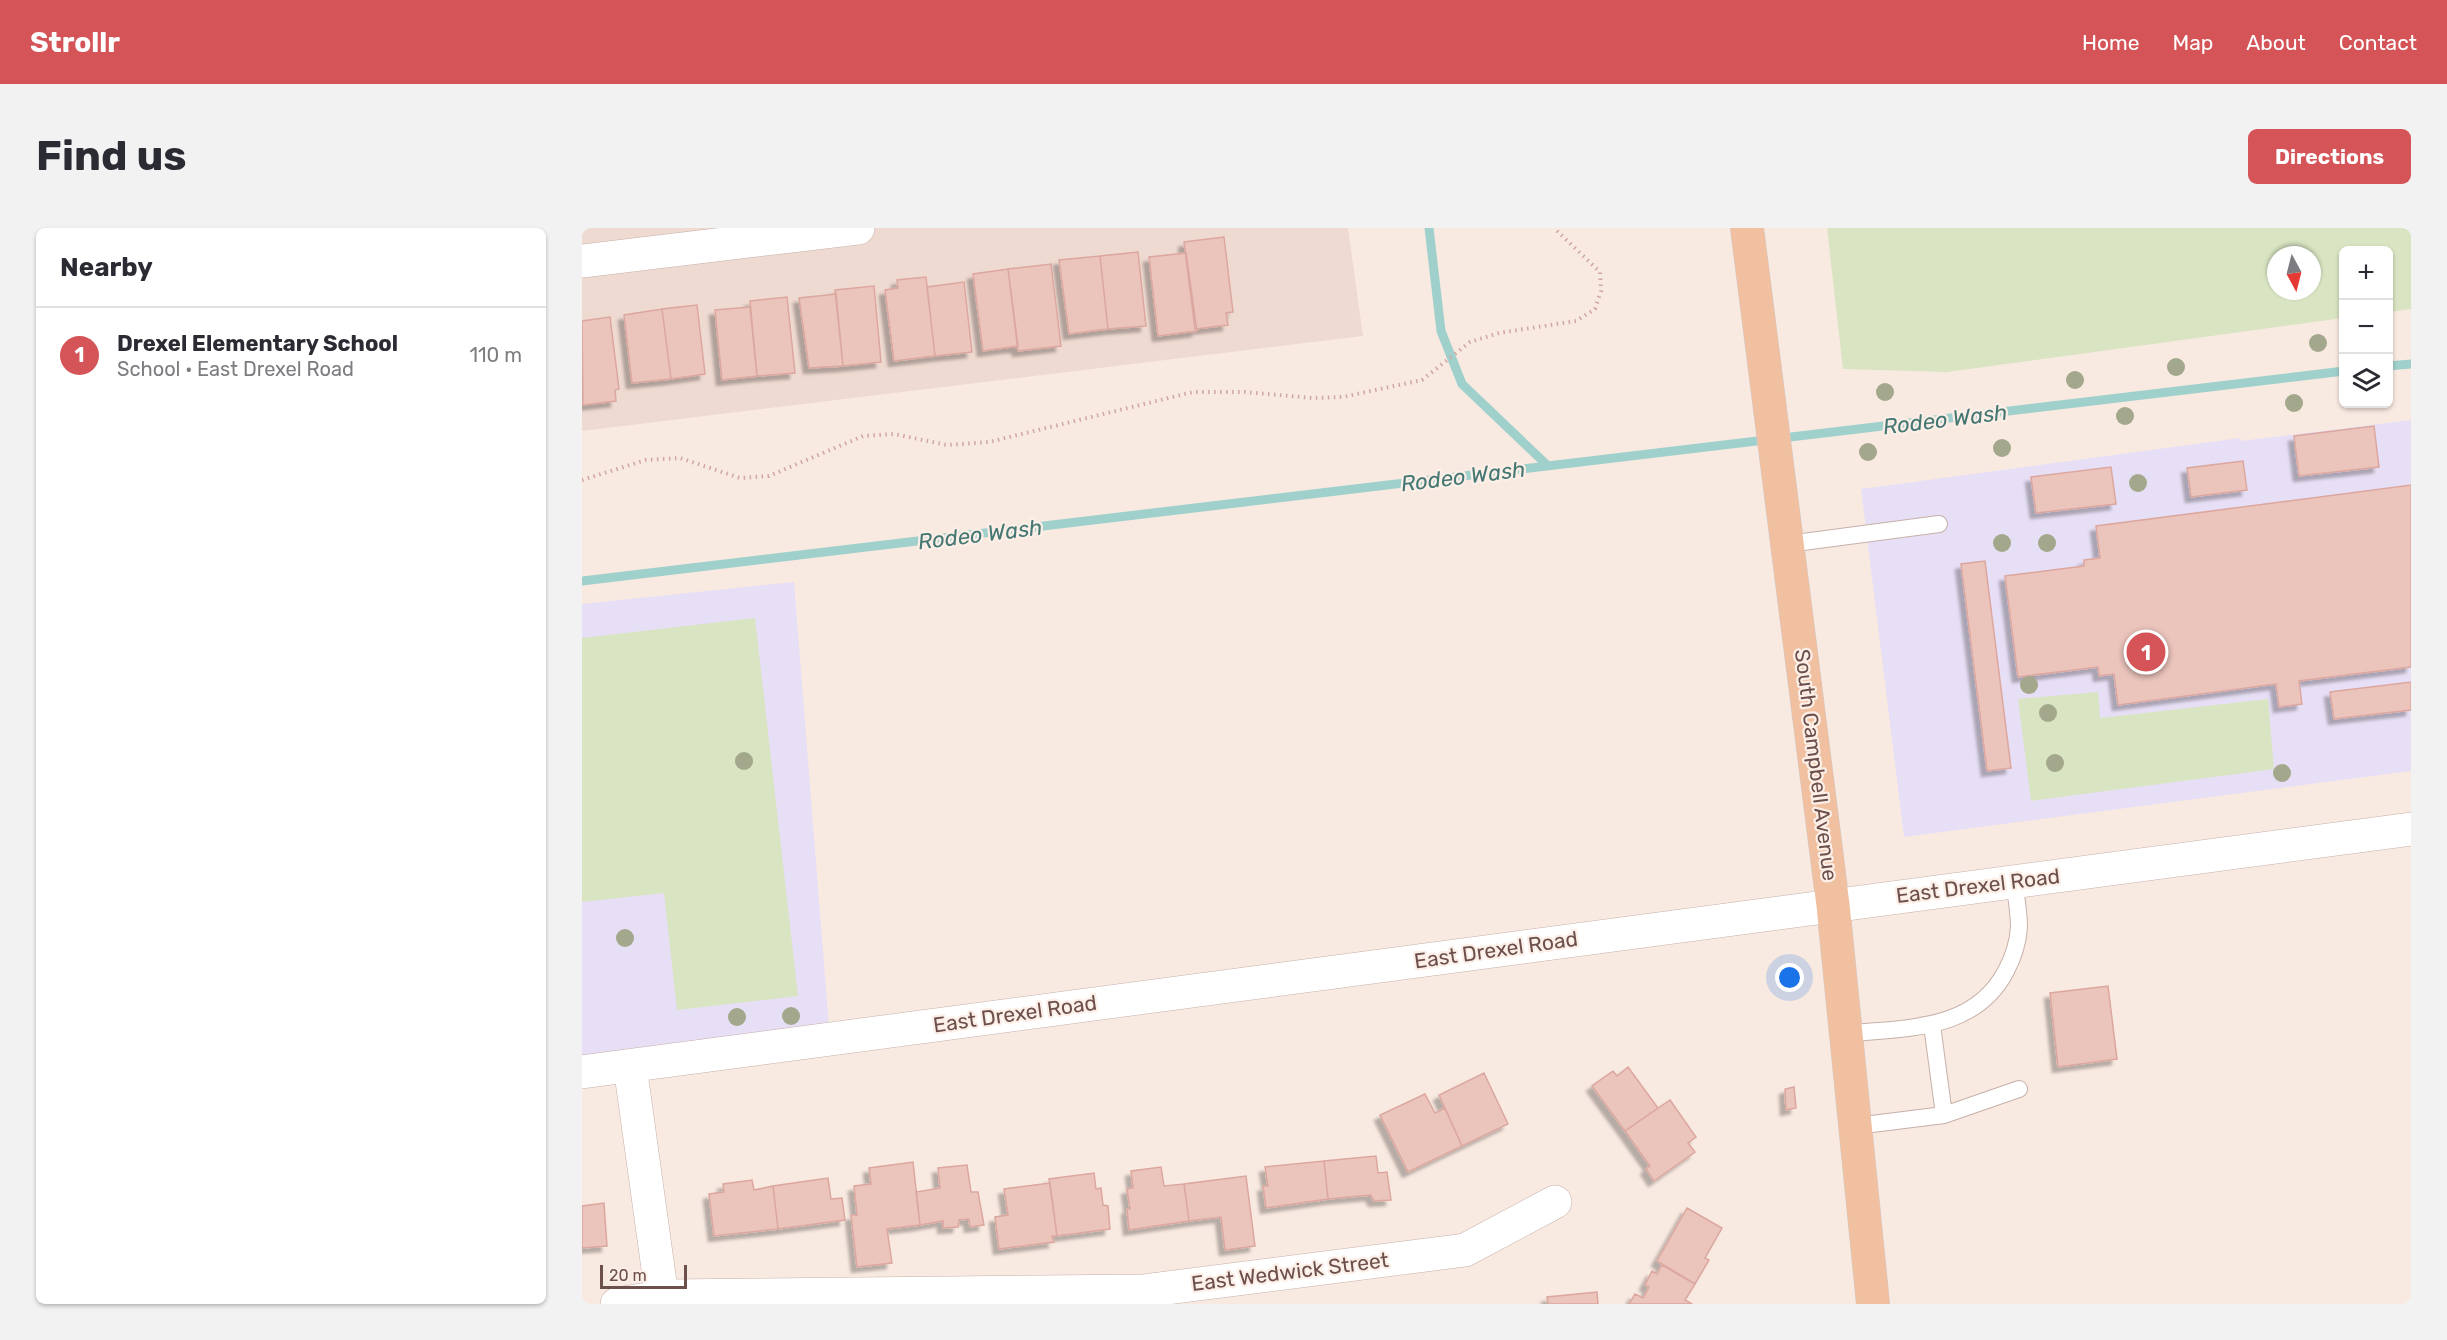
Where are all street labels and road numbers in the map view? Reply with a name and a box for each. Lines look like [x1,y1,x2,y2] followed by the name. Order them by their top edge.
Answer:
[1790,648,1843,882] street label: South Campbell Avenue
[1895,863,2061,908] street label: East Drexel Road
[1413,926,1579,973] street label: East Drexel Road
[932,990,1098,1037] street label: East Drexel Road
[1190,1247,1390,1296] street label: East Wedwick Street

